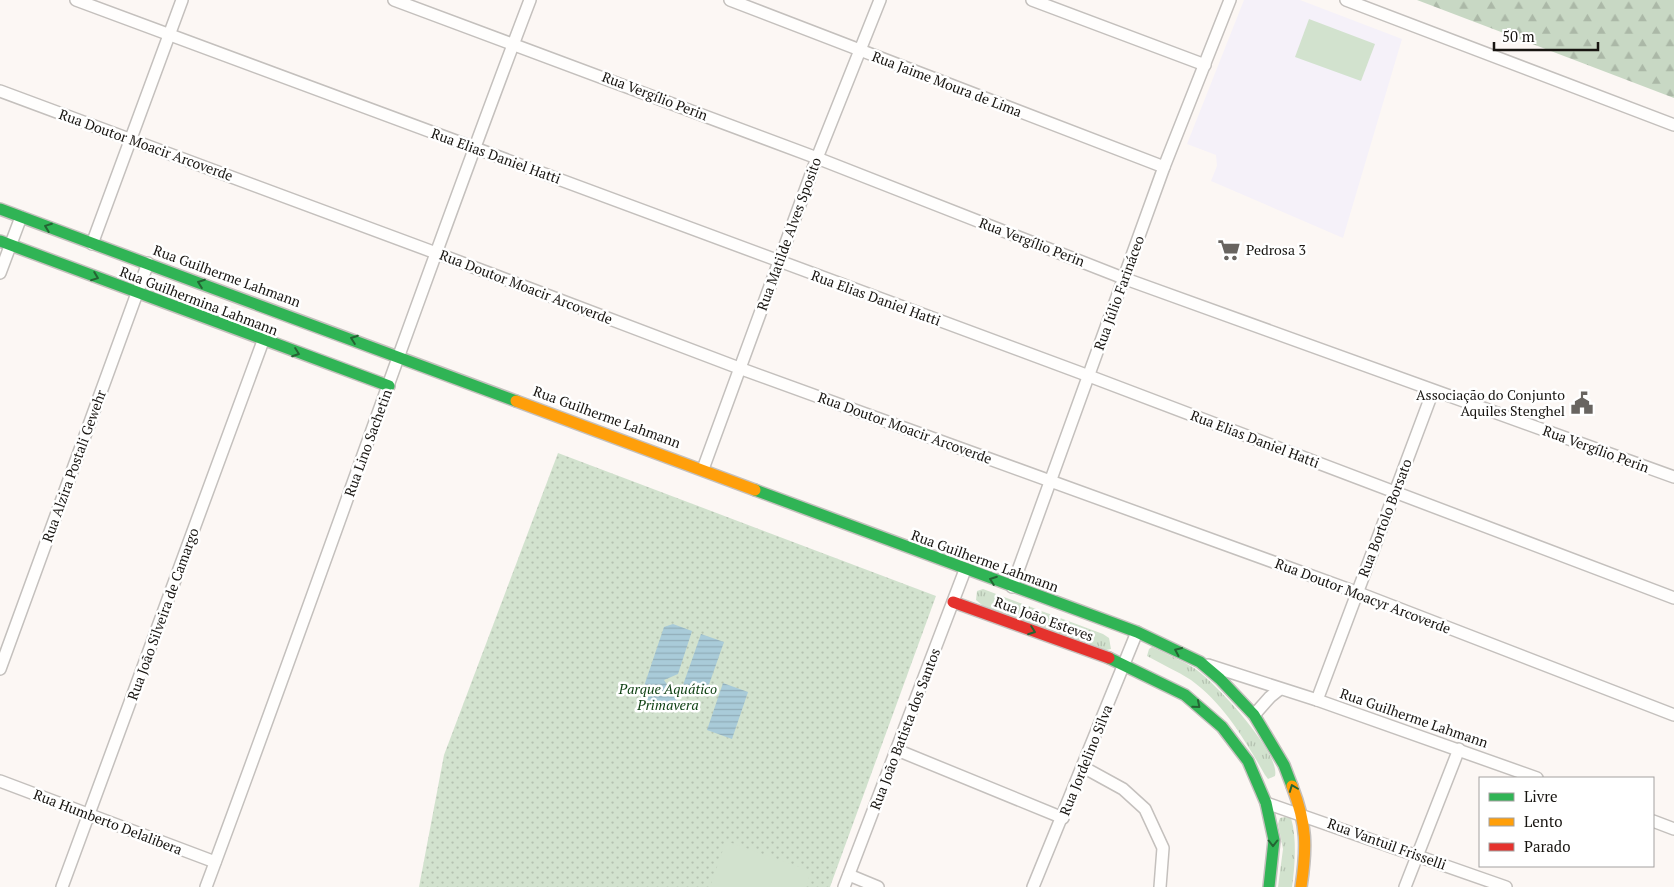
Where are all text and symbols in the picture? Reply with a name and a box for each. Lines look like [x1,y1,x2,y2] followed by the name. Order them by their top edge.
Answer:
[1494,20,1598,52] scale bar
[1502,26,1535,46] text: 50 m
[870,46,1025,121] street label: Rua Jaime Moura de Lima
[600,67,711,125] street label: Rua Vergílio Perin
[57,104,236,185] street label: Rua Doutor Moacir Arcoverde
[429,123,564,188] street label: Rua Elias Daniel Hatti
[752,154,825,313] street label: Rua Matilde Alves Sposito
[977,213,1088,271] street label: Rua Vergílio Perin
[45,223,53,233] one-way arrow
[1089,233,1148,353] street label: Rua Júlio Farináceo
[1216,237,1242,263] supermarket icon: Pedrosa 3
[151,240,304,311] street label: Rua Guilherme Lahmann
[1246,240,1306,259] place label: Pedrosa 3
[437,245,615,328] street label: Rua Doutor Moacir Arcoverde
[117,262,282,340] street label: Rua Guilhermina Lahmann
[809,265,944,330] street label: Rua Elias Daniel Hatti
[90,271,98,281] one-way arrow
[197,279,206,289] one-way arrow
[350,335,358,345] one-way arrow
[291,347,300,357] one-way arrow
[531,381,684,452] street label: Rua Guilherme Lahmann
[1416,385,1565,420] place label: Associação do Conjunto Aquiles Stenghel
[37,386,110,545] street label: Rua Alzira Postali Gewehr
[339,386,396,499] street label: Rua Lino Sachetin
[816,387,995,468] street label: Rua Doutor Moacir Arcoverde
[1569,390,1595,416] public building icon: Associação do Conjunto Aquiles Stenghel
[1188,405,1322,472] street label: Rua Elias Daniel Hatti
[1540,420,1653,477] street label: Rua Vergílio Perin
[1353,456,1416,580] street label: Rua Bortolo Borsato
[122,525,203,703] street label: Rua João Silveira de Camargo
[909,525,1062,596] street label: Rua Guilherme Lahmann
[1273,553,1454,638] street label: Rua Doutor Moacyr Arcoverde
[990,576,998,586] one-way arrow
[992,592,1096,645] street label: Rua João Esteves
[1027,625,1036,635] one-way arrow
[865,645,944,812] street label: Rua João Batista dos Santos
[1174,646,1183,657] one-way arrow
[618,679,717,714] park label: Parque Aquático Primavera
[1338,683,1491,752] street label: Rua Guilherme Lahmann
[1191,699,1200,708] one-way arrow
[1055,701,1116,818] street label: Rua Jordelino Silva
[1479,777,1654,867] legend
[31,784,185,859] street label: Rua Humberto Delalibera
[1289,784,1299,793] one-way arrow
[1524,786,1558,806] text: Livre
[1524,811,1563,831] text: Lento
[1325,813,1449,874] street label: Rua Vantuil Frisselli
[1524,836,1570,856] text: Parado
[1268,839,1278,847] one-way arrow

